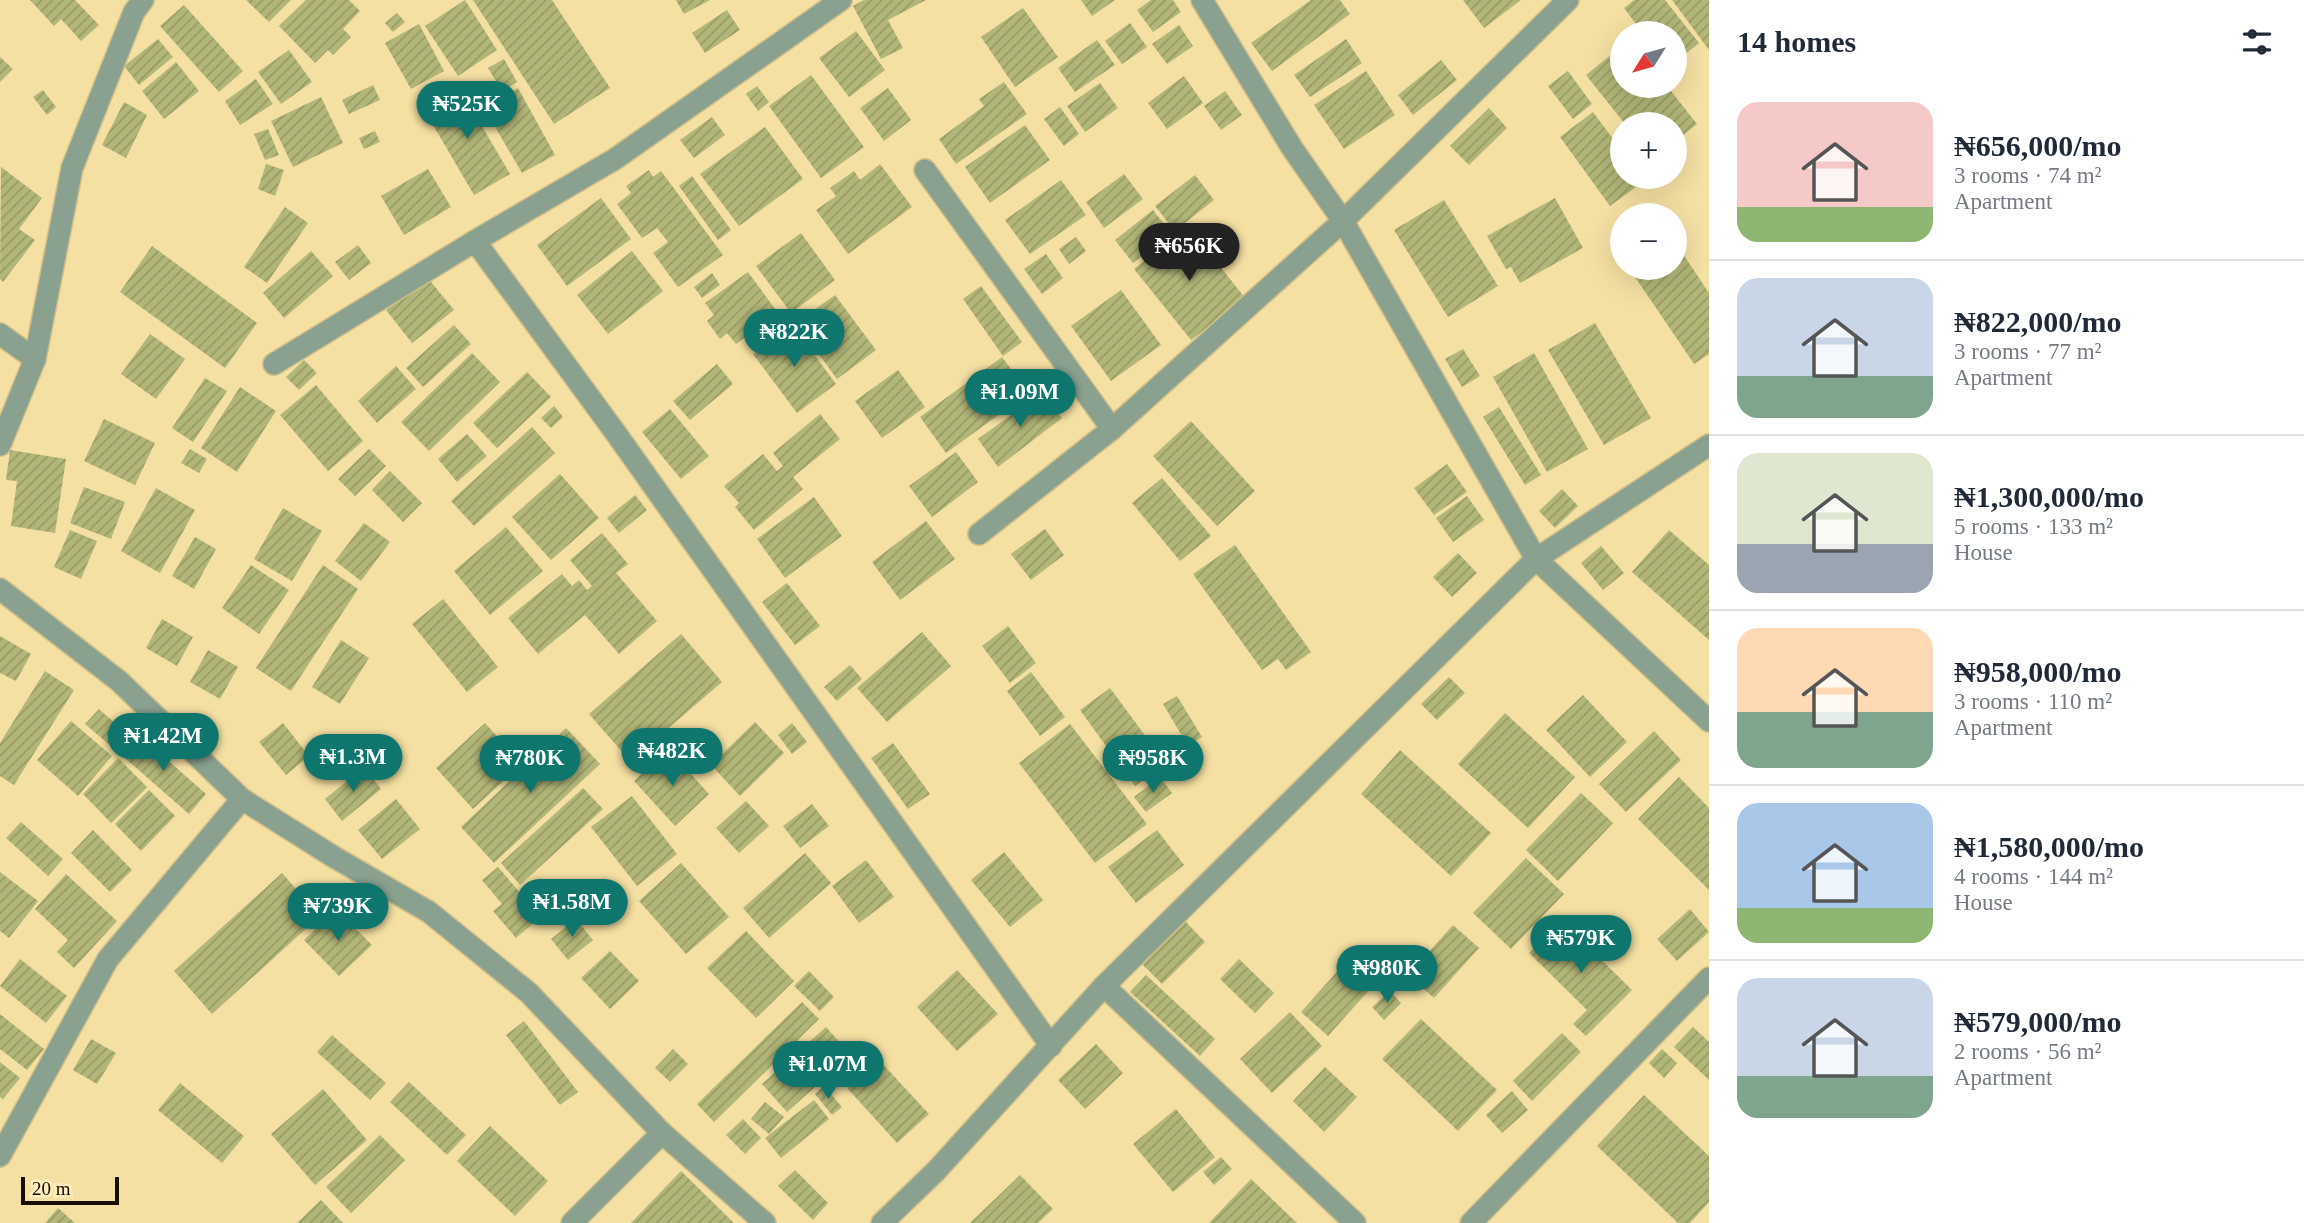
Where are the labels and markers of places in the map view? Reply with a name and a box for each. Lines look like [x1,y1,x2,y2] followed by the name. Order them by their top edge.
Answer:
[418,82,516,141] pin: ₦525K
[1140,224,1238,283] pin: ₦656K
[745,310,843,369] pin: ₦822K
[963,370,1077,429] pin: ₦1.09M
[106,714,220,773] pin: ₦1.42M
[623,728,721,788] pin: ₦482K
[304,734,402,794] pin: ₦1.3M
[481,736,579,795] pin: ₦780K
[1104,736,1202,795] pin: ₦958K
[515,880,629,939] pin: ₦1.58M
[289,884,387,943] pin: ₦739K
[1532,916,1630,975] pin: ₦579K
[1338,946,1436,1005] pin: ₦980K
[771,1042,885,1101] pin: ₦1.07M

